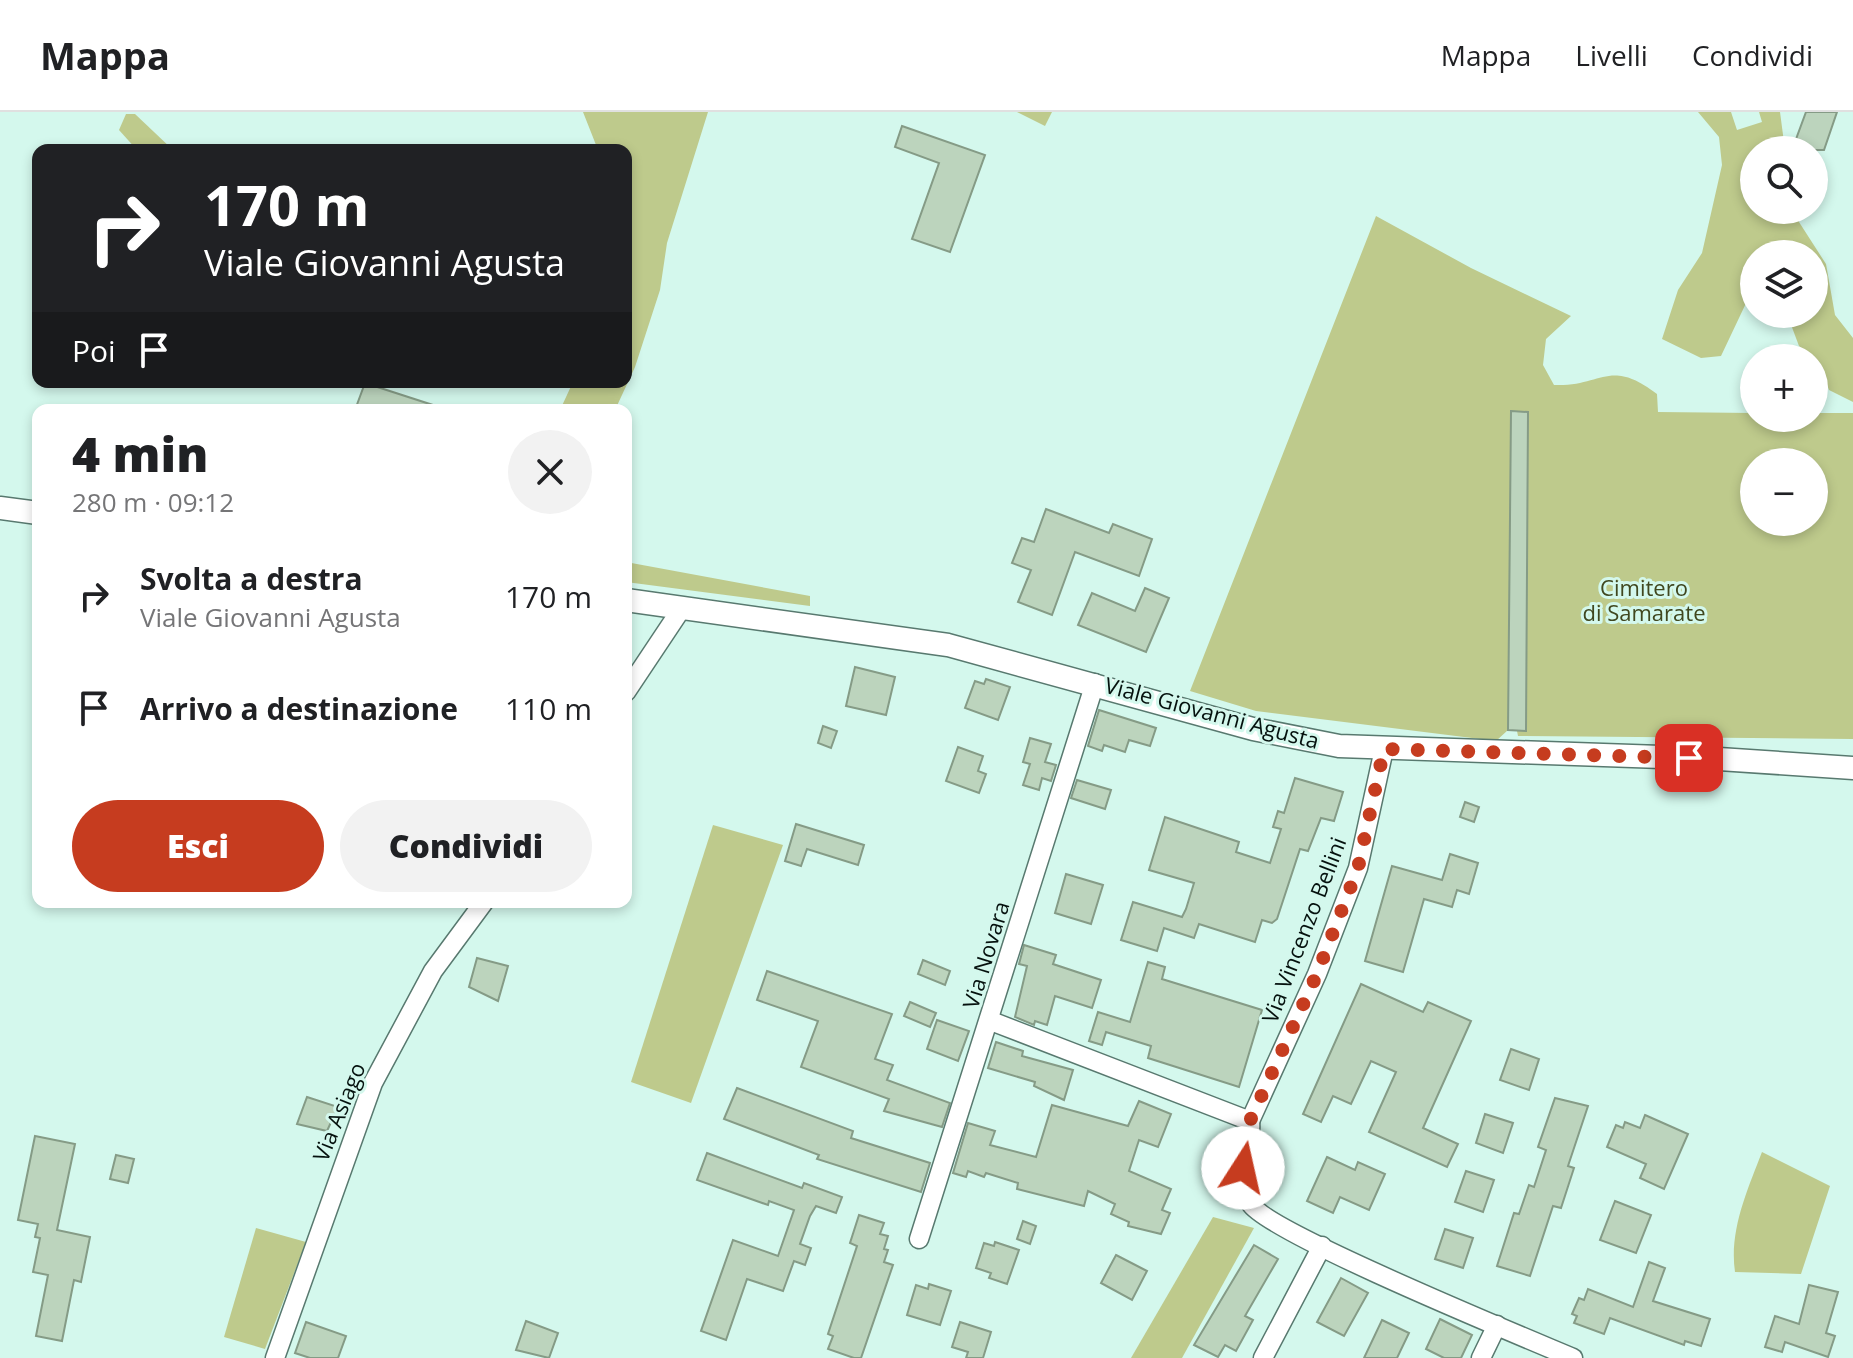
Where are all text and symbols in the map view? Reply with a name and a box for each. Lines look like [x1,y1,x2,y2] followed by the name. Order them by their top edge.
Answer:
[40,29,170,81] text: Mappa
[1441,36,1531,74] text: Mappa
[1575,36,1648,74] text: Livelli
[1692,36,1813,74] text: Condividi
[1740,136,1828,536] map controls
[1740,136,1828,224] button: search
[204,166,370,242] text: 170 m
[72,176,176,280] icon: right
[204,238,565,287] text: Viale Giovanni Agusta
[1740,240,1828,328] button: layers
[132,328,176,372] icon: arrive
[72,330,116,371] text: Poi
[1740,344,1828,432] button: +
[72,421,208,486] text: 4 min
[508,430,592,514] button: close
[1740,448,1828,536] button: −
[72,484,234,520] text: 280 m · 09:12
[140,558,363,599] text: Svolta a destra
[1582,572,1706,627] park label: Cimitero di Samarate
[72,574,116,618] icon: right
[505,576,592,617] text: 170 m
[140,599,401,635] text: Viale Giovanni Agusta
[1102,669,1323,755] street label: Viale Giovanni Agusta
[72,686,116,730] icon: arrive
[140,688,458,729] text: Arrivo a destinazione
[505,688,592,729] text: 110 m
[1655,724,1723,792] pin
[1667,736,1711,780] icon: arrive
[72,800,324,892] button: Esci
[340,800,592,892] button: Condividi
[1254,832,1352,1027] street label: Via Vincenzo Bellini
[954,897,1016,1012] street label: Via Novara
[305,1058,371,1165] street label: Via Asiago
[1201,1126,1285,1210] position arrow

